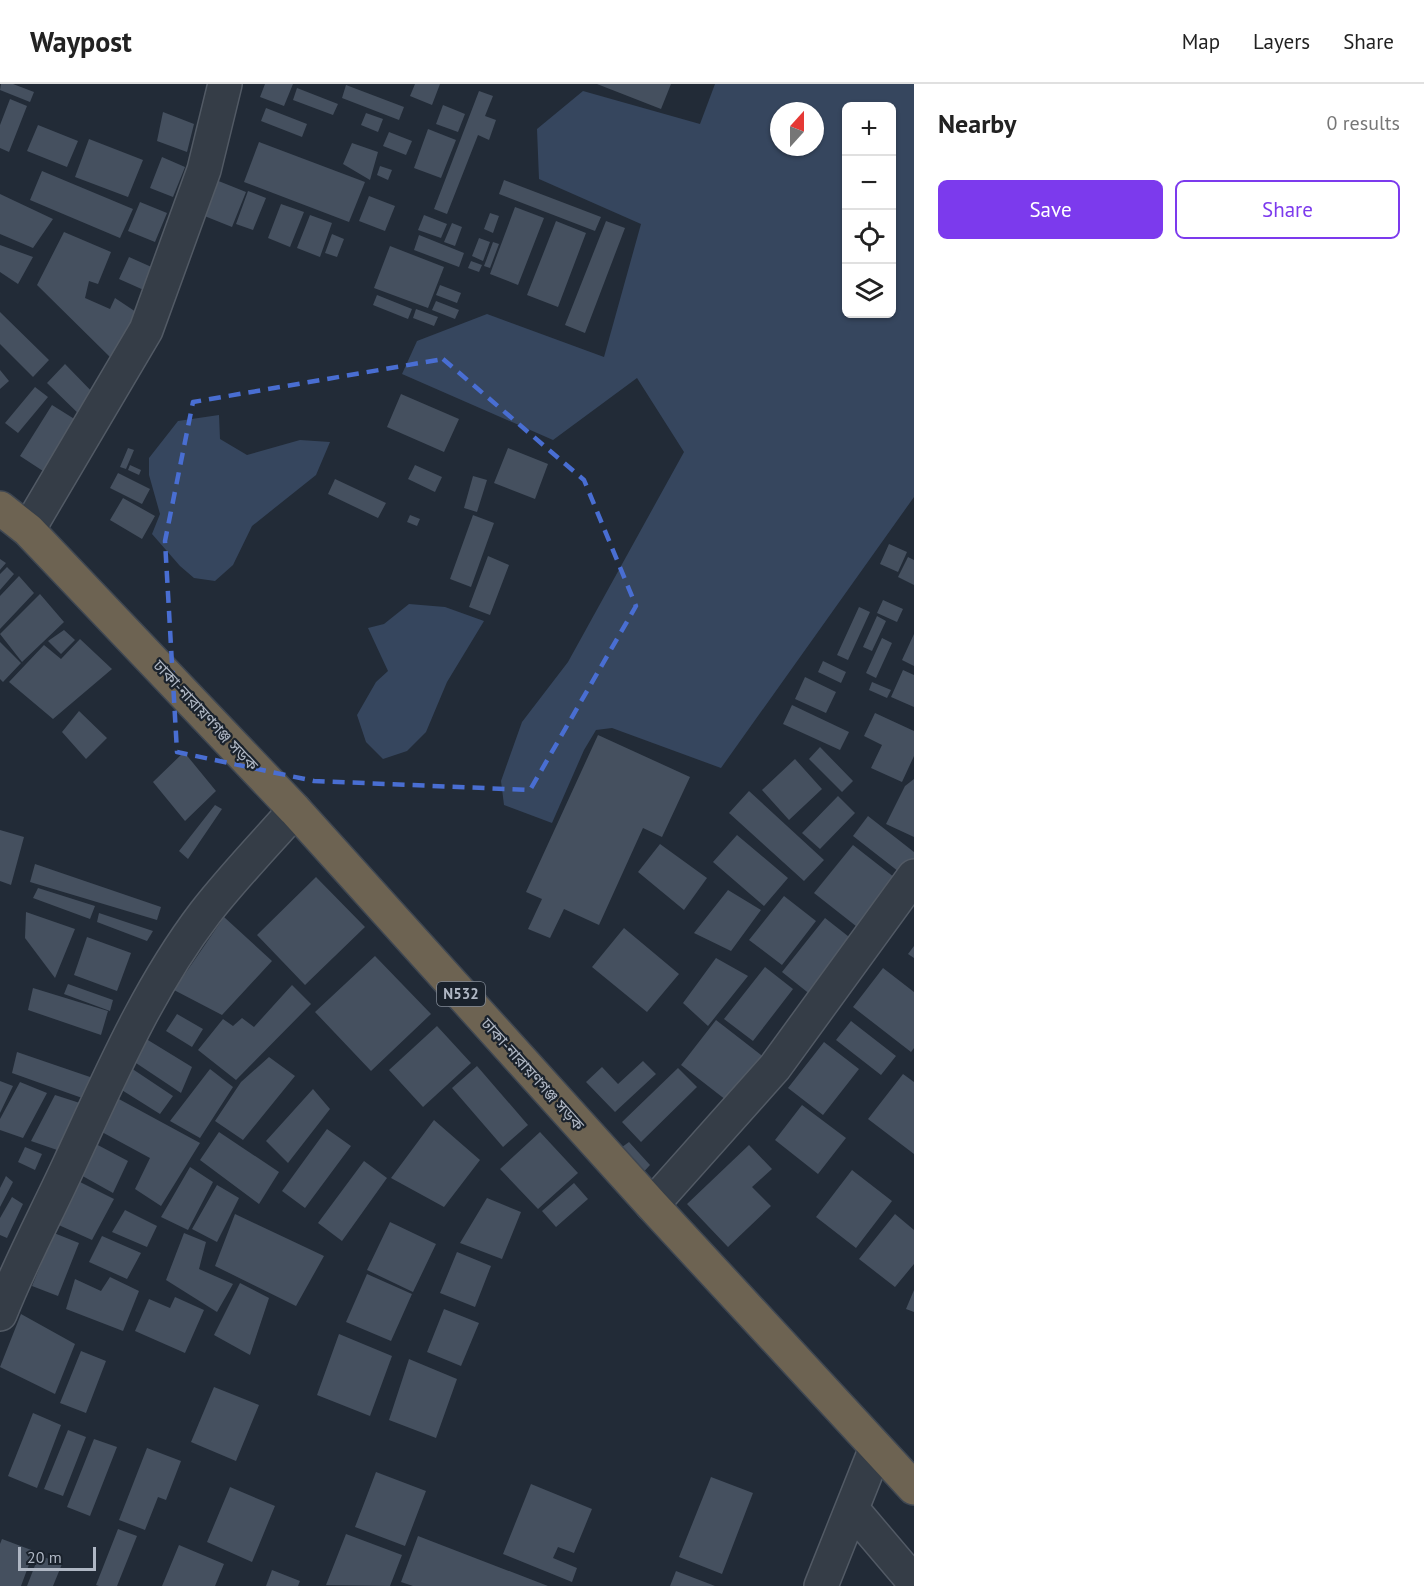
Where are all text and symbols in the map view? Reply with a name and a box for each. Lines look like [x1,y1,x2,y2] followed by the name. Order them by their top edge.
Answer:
[30,23,132,60] text: Waypost
[1182,28,1220,55] text: Map
[1253,28,1310,55] text: Layers
[1343,28,1394,55] text: Share
[770,102,824,156] north arrow
[842,102,896,318] map controls
[842,102,896,156] button: +
[938,107,1016,140] text: Nearby
[1327,110,1400,136] text: 0 results
[842,156,896,210] button: −
[938,180,1163,239] button: Save
[1175,180,1400,239] button: Share
[842,210,896,264] button: locate
[842,264,896,318] button: layers
[149,655,263,776] street label: ঢাকা-নারায়ণগঞ্জ সড়ক
[437,982,485,1006] road number: N532
[477,1013,590,1135] street label: ঢাকা-নারায়ণগঞ্জ সড়ক
[18,1544,96,1572] scale bar
[27,1547,62,1567] text: 20 m

